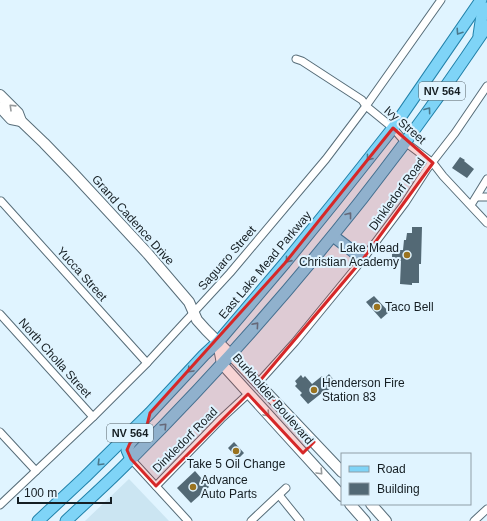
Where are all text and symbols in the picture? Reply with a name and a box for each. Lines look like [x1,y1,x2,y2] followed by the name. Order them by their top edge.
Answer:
[457,28,464,35] one-way arrow
[419,82,465,100] road number: NV 564
[381,103,429,147] street label: Ivy Street
[9,104,17,112] one-way arrow
[424,108,431,115] one-way arrow
[367,154,374,161] one-way arrow
[366,155,428,233] street label: Dinkledorf Road
[89,172,177,268] street label: Grand Cadence Drive
[216,208,314,322] street label: East Lake Mead Parkway
[344,213,351,220] one-way arrow
[195,222,259,293] street label: Saguaro Street
[299,241,399,269] place label: Lake Mead Christian Academy
[54,244,110,304] street label: Yucca Street
[402,250,412,260] marker: Lake Mead Christian Academy
[285,255,292,263] one-way arrow
[385,300,434,314] place label: Taco Bell
[372,302,382,312] marker: Taco Bell
[16,315,95,401] street label: North Cholla Street
[252,323,259,330] one-way arrow
[230,351,316,447] street label: Burkholder Boulevard
[188,365,195,372] one-way arrow
[322,376,405,404] place label: Henderson Fire Station 83
[309,385,319,395] marker: Henderson Fire Station 83
[150,405,220,475] street label: Dinkledorf Road
[262,409,270,417] one-way arrow
[159,423,167,431] one-way arrow
[107,424,153,442] road number: NV 564
[231,446,241,456] marker: Take 5 Oil Change
[341,453,471,505] legend
[187,457,286,471] place label: Take 5 Oil Change
[97,458,105,466] one-way arrow
[377,462,406,476] text: Road
[316,467,323,475] one-way arrow
[201,473,257,501] place label: Advance Auto Parts
[18,479,111,505] scale bar
[188,482,198,492] marker: Advance Auto Parts
[377,482,420,496] text: Building
[24,486,57,500] text: 100 m

